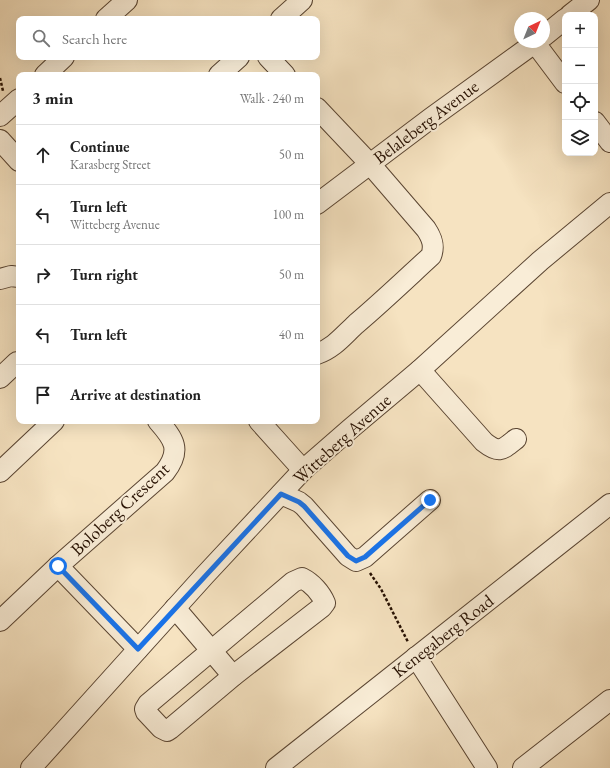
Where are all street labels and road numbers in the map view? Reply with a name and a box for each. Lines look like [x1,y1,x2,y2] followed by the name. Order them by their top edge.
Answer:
[369,75,483,169] street label: Belaleberg Avenue
[288,389,396,489] street label: Witteberg Avenue
[65,457,174,560] street label: Boloberg Crescent
[387,588,499,682] street label: Kenegaberg Road

